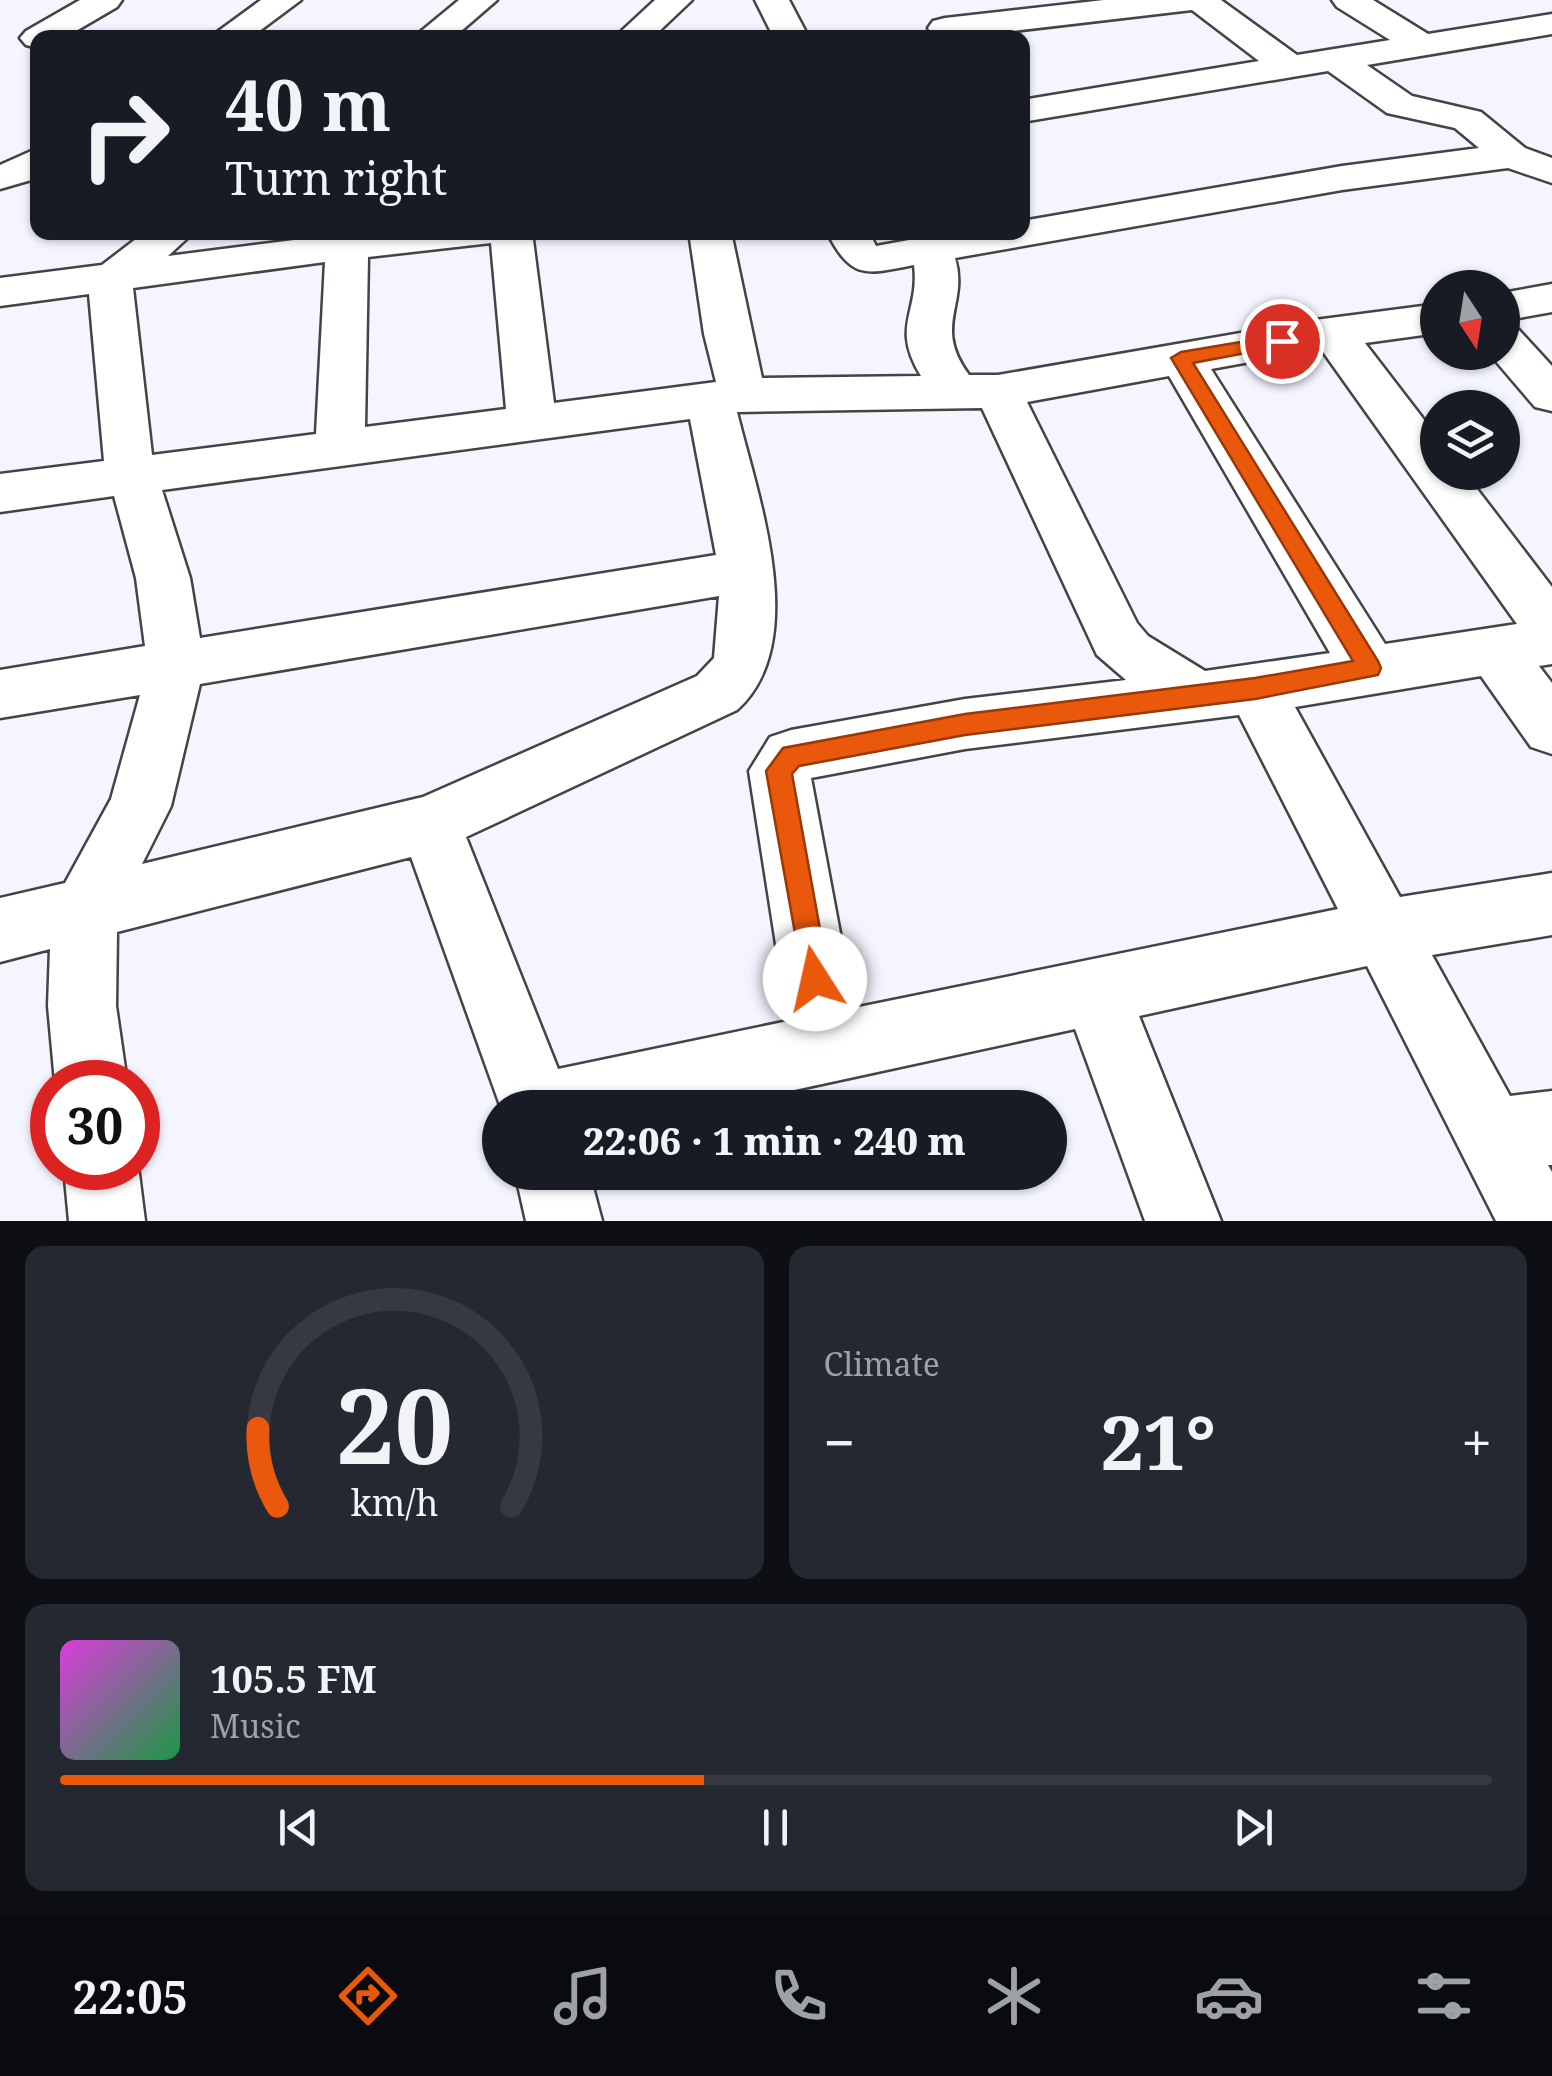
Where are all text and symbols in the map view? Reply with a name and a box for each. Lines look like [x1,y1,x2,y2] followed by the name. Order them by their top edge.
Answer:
[225,56,391,152] text: 40 m
[60,70,190,200] icon: right
[225,147,447,208] text: Turn right
[1420,270,1520,370] north arrow
[1420,270,1520,490] map controls
[1240,299,1325,384] pin
[1255,314,1310,369] icon: arrive
[1420,390,1520,490] button: layers
[763,927,867,1031] position arrow
[30,1060,160,1190] speed limit sign: 30
[583,1114,966,1166] text: 22:06 · 1 min · 240 m
[824,1342,940,1385] text: Climate
[335,1353,453,1494] text: 20
[1101,1390,1216,1492] text: 21°
[824,1404,855,1479] text: −
[1461,1404,1492,1479] text: +
[350,1478,438,1526] text: km/h
[210,1652,377,1704] text: 105.5 FM
[210,1704,301,1747] text: Music
[271,1800,326,1855] icon: previous
[748,1800,803,1855] icon: pause
[1226,1800,1281,1855] icon: next
[333,1961,403,2031] icon: directions
[548,1961,618,2031] icon: music
[764,1961,834,2031] icon: phone
[979,1961,1049,2031] icon: climate
[1194,1961,1264,2031] icon: car
[1409,1961,1479,2031] icon: filters
[73,1966,188,2027] text: 22:05

